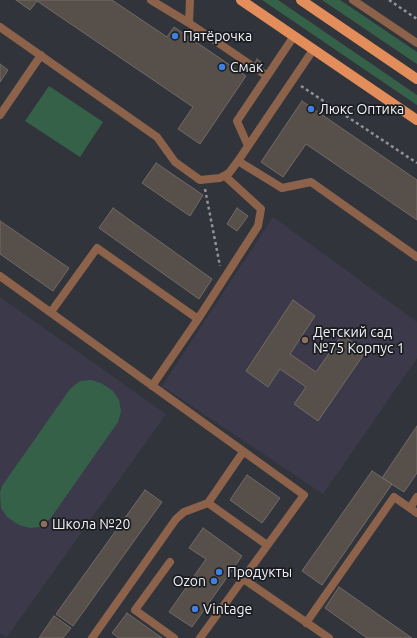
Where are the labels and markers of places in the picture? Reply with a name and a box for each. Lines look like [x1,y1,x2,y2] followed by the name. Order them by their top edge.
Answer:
[183,28,252,44] place label: Пятёрочка
[170,31,180,41] marker: Пятёрочка
[230,59,263,75] place label: Смак
[217,62,227,72] marker: Смак
[319,101,404,117] place label: Люкс Оптика
[306,104,316,114] marker: Люкс Оптика
[313,324,405,356] place label: Детский сад №75 Корпус 1
[300,335,310,345] marker: Детский сад №75 Корпус 1
[52,516,131,532] place label: Школа №20
[39,519,49,529] marker: Школа №20
[227,564,292,580] place label: Продукты
[214,567,224,577] marker: Продукты
[173,573,206,589] place label: Ozon
[209,576,219,586] marker: Ozon
[203,601,252,617] place label: Vintage
[190,604,200,614] marker: Vintage

